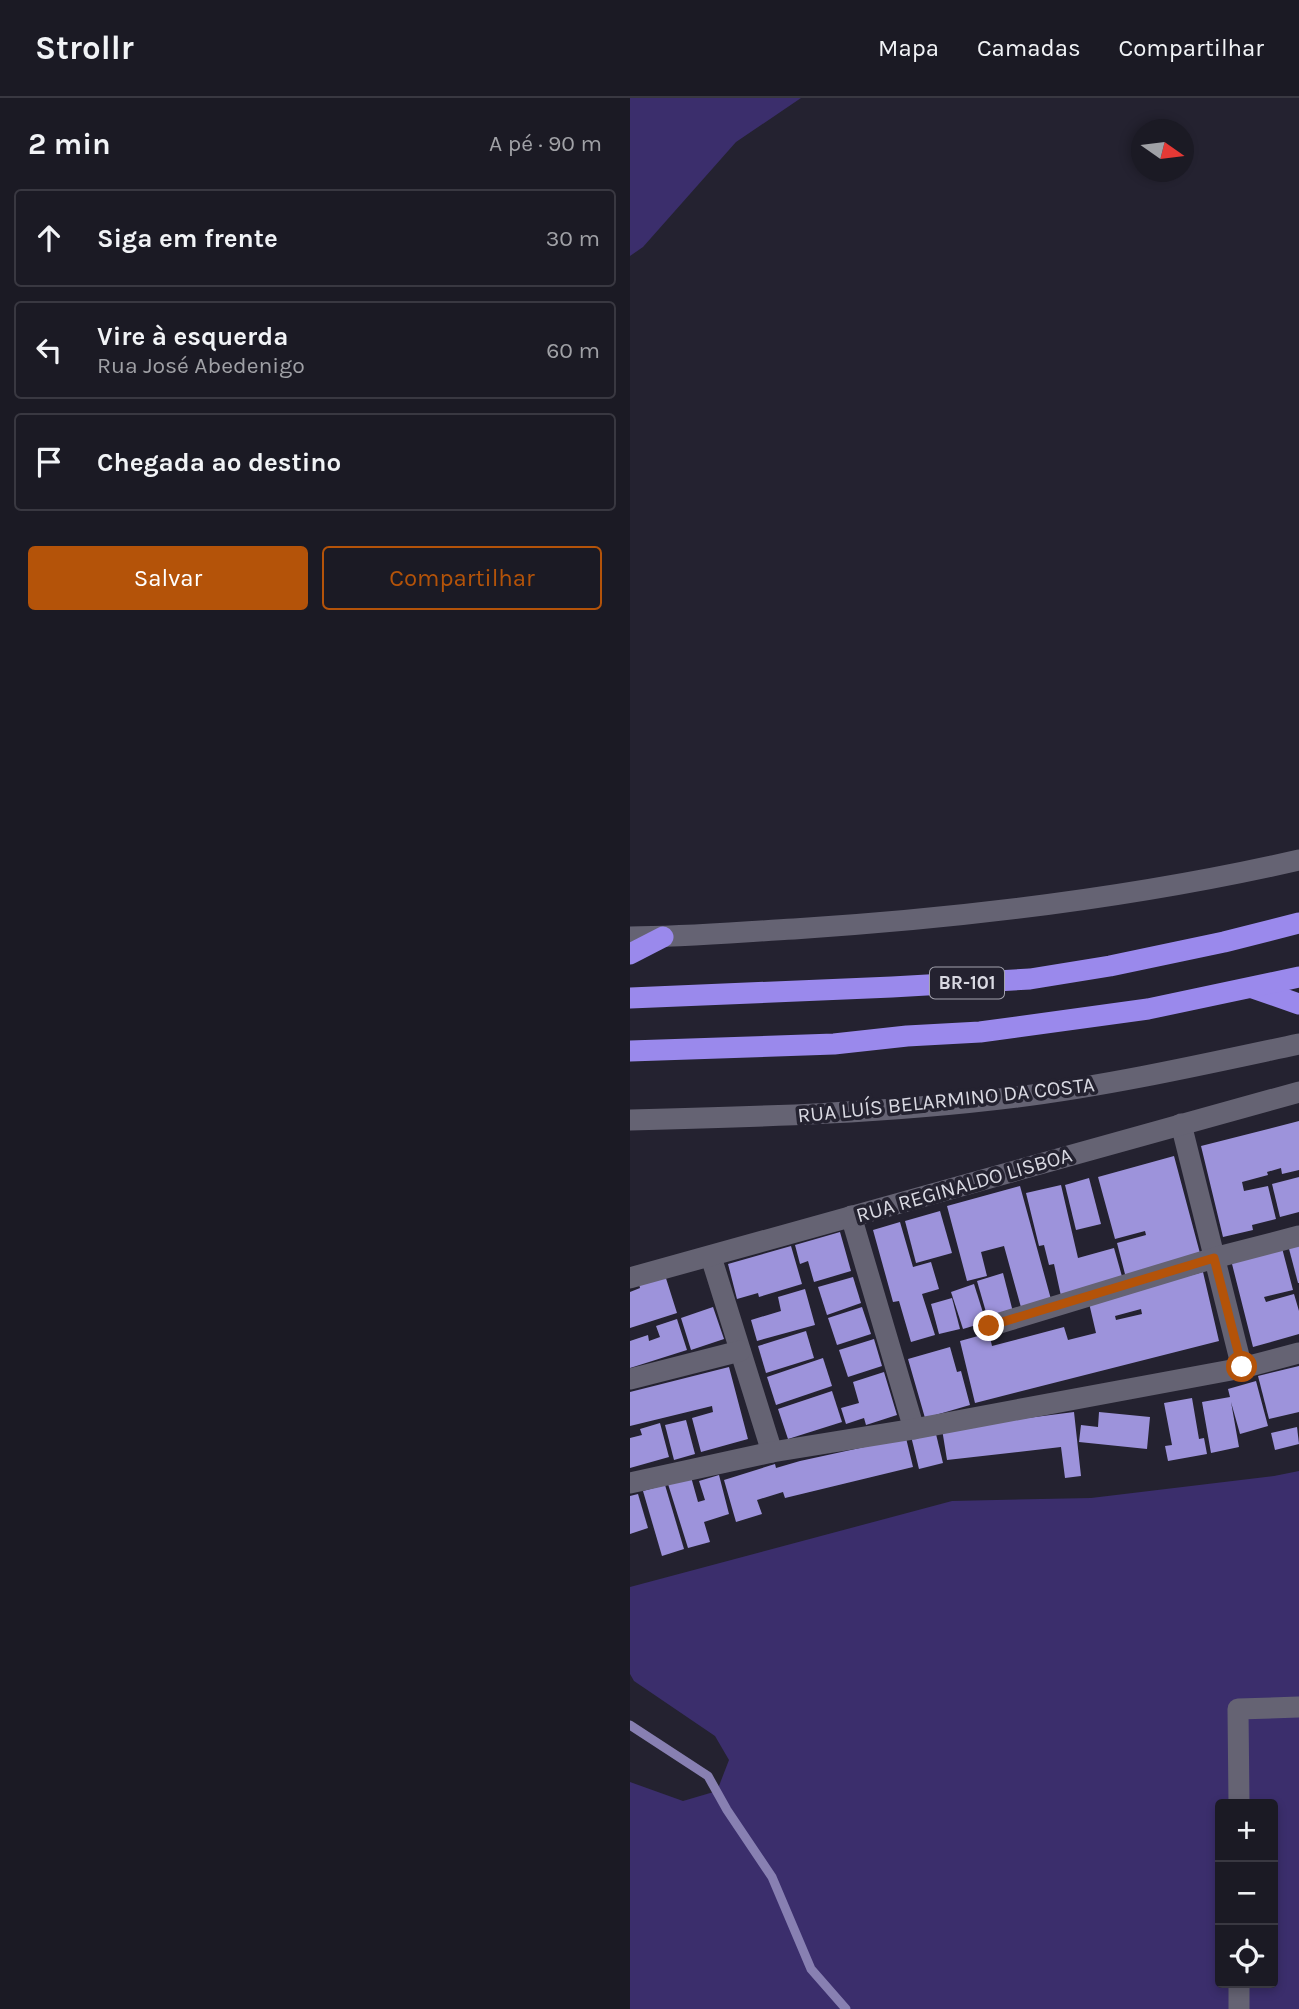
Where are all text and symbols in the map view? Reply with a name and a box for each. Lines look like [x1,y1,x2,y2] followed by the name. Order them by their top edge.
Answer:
[35,29,134,67] text: Strollr
[878,34,939,62] text: Mapa
[977,34,1081,62] text: Camadas
[1119,34,1264,62] text: Compartilhar
[1131,119,1194,182] north arrow
[28,126,111,162] text: 2 min
[489,130,602,157] text: A pé · 90 m
[30,219,68,257] icon: ahead
[97,223,278,254] text: Siga em frente
[546,225,600,252] text: 30 m
[97,321,288,352] text: Vire à esquerda
[30,331,68,369] icon: left
[546,337,600,364] text: 60 m
[97,352,305,379] text: Rua José Abedenigo
[30,443,68,481] icon: arrive
[97,447,341,478] text: Chegada ao destino
[28,546,308,610] button: Salvar
[322,546,602,610] button: Compartilhar
[930,968,1004,998] road number: BR-101
[796,1072,1096,1128] street label: RUA LUÍS BELARMINO DA COSTA
[853,1143,1075,1227] street label: RUA REGINALDO LISBOA
[973,1310,1004,1341] route end
[1226,1351,1257,1382] route start
[1215,1799,1278,1988] map controls
[1215,1799,1278,1862] button: +
[1215,1862,1278,1925] button: −
[1215,1925,1278,1988] button: locate

